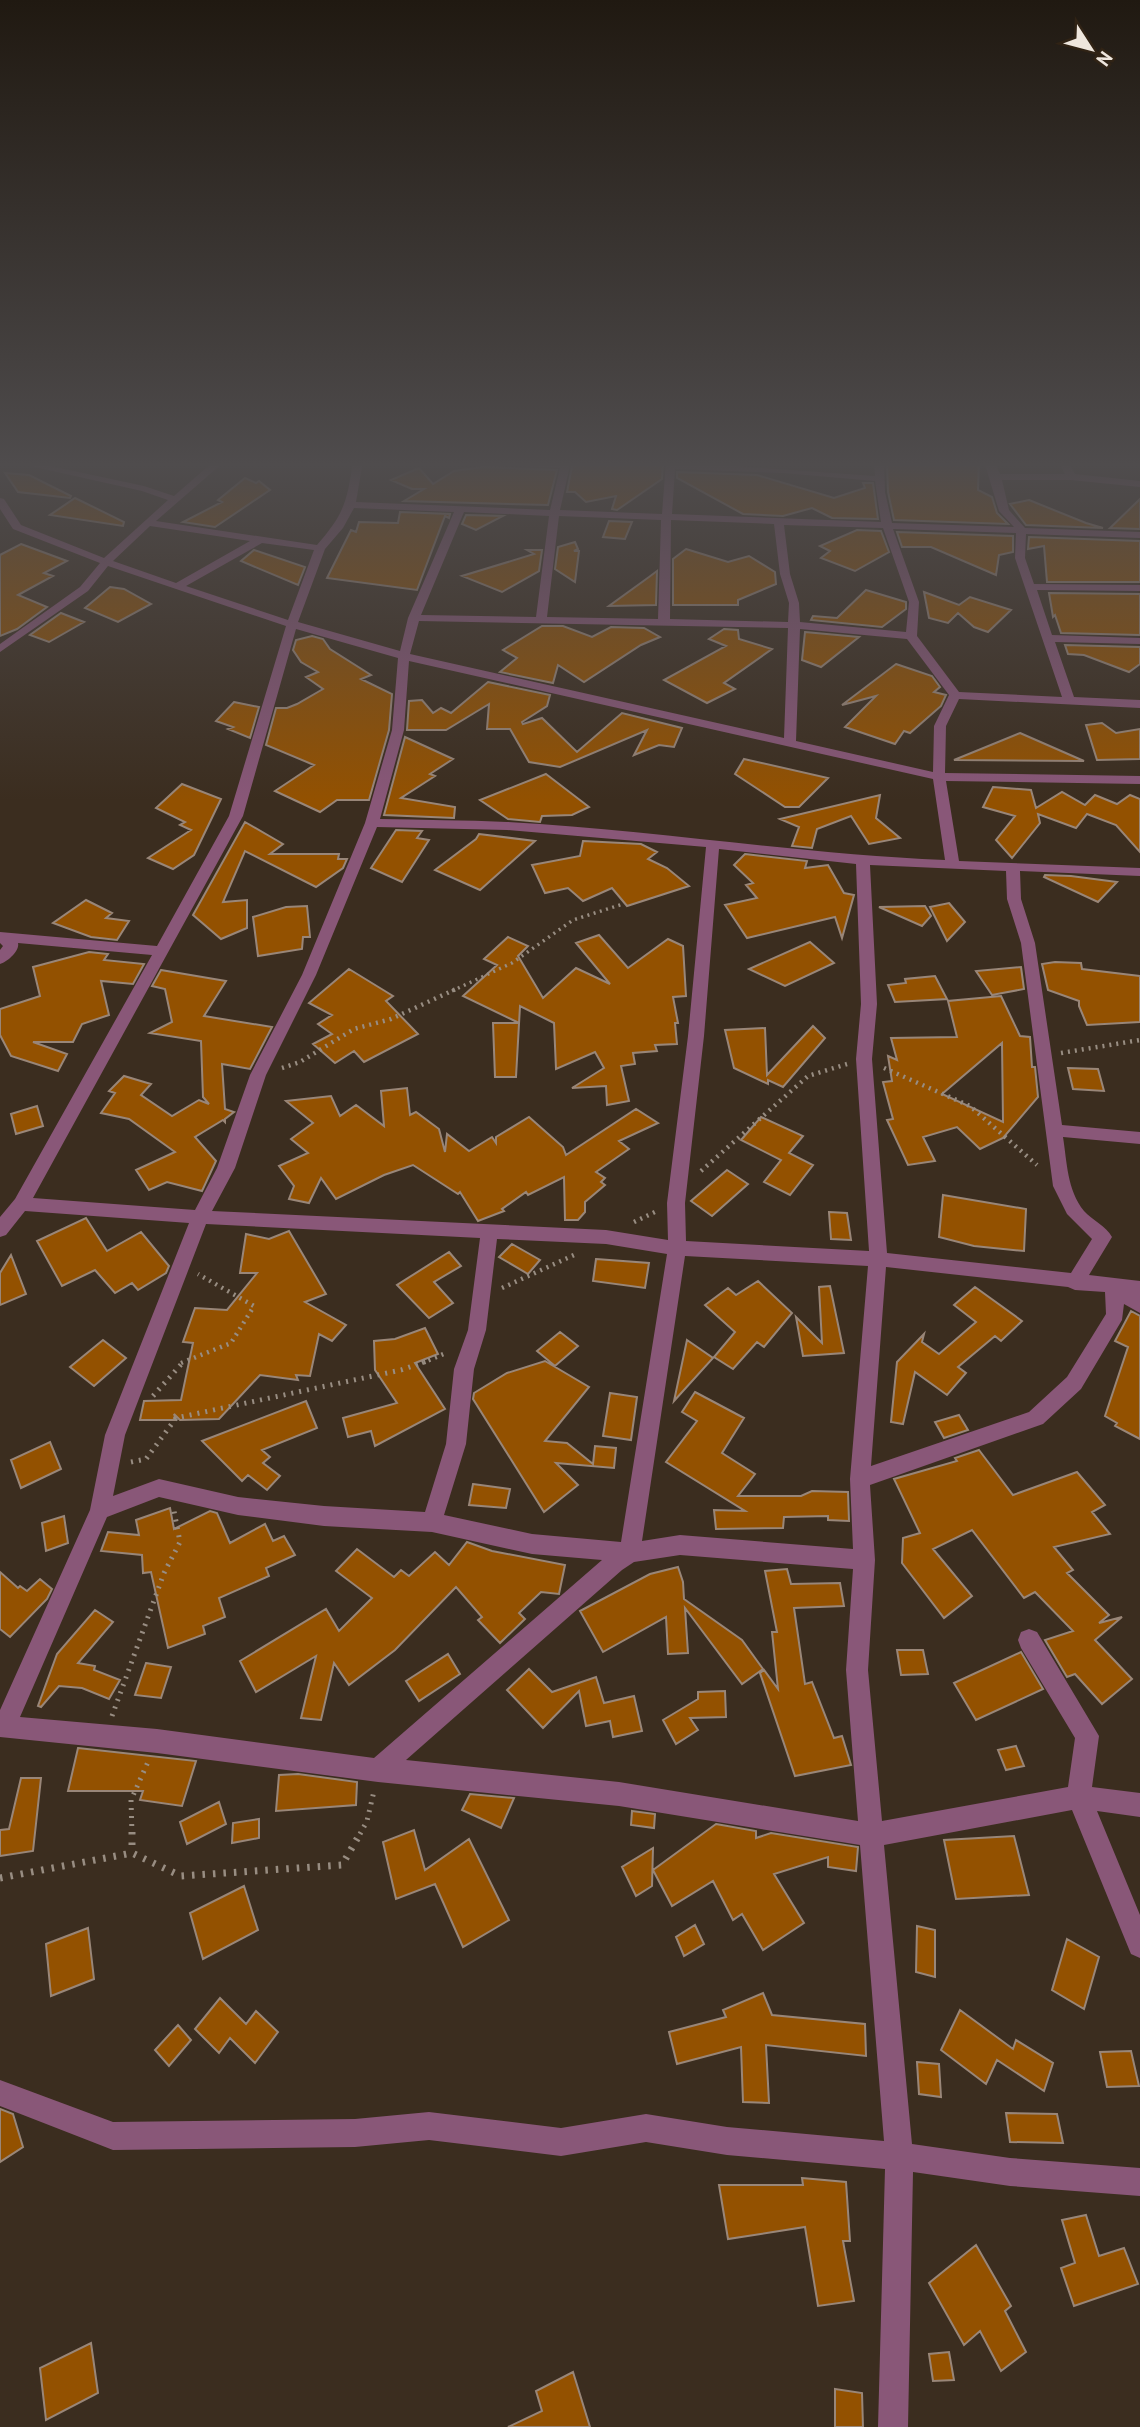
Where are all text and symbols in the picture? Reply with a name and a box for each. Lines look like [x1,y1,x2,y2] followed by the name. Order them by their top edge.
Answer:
[1056,14,1126,84] north arrow
[1091,47,1118,71] text: N

